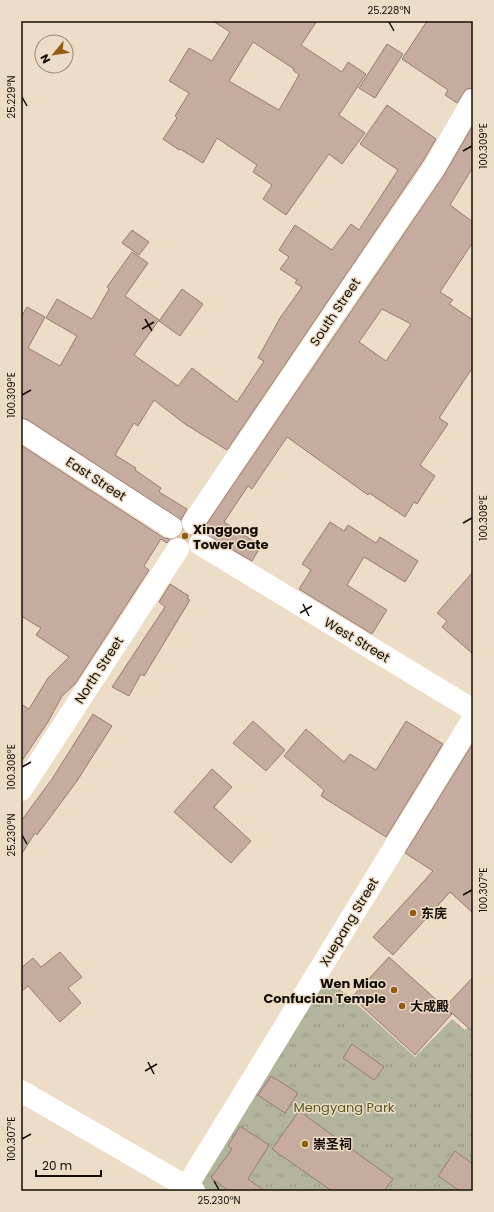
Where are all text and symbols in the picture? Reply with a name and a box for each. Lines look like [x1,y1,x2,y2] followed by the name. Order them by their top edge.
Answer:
[367,3,411,18] text: 25.228°N
[34,34,74,74] north arrow
[36,51,54,66] text: N
[4,75,19,119] text: 25.229°N
[476,123,491,169] text: 100.309°E
[305,274,365,350] street label: South Street
[4,372,19,418] text: 100.309°E
[62,452,130,506] street label: East Street
[476,495,491,541] text: 100.308°E
[193,520,269,554] place label: Xinggong Tower Gate
[180,531,190,541] marker: Xinggong Tower Gate
[320,613,394,667] street label: West Street
[70,632,128,707] street label: North Street
[4,744,19,790] text: 100.308°E
[4,813,19,857] text: 25.230°N
[476,868,491,912] text: 100.307°E
[315,874,383,970] street label: Xuepang Street
[421,904,447,923] place label: 东庑
[408,908,418,918] marker: 东庑
[263,974,386,1008] place label: Wen Miao Confucian Temple
[389,985,399,995] marker: Wen Miao Confucian Temple
[410,997,449,1016] place label: 大成殿
[397,1001,407,1011] marker: 大成殿
[294,1098,395,1117] park label: Mengyang Park
[4,1117,19,1161] text: 100.307°E
[313,1135,352,1154] place label: 崇圣祠
[300,1139,310,1149] marker: 崇圣祠
[36,1152,101,1178] scale bar
[42,1157,72,1174] text: 20 m
[197,1193,241,1208] text: 25.230°N

